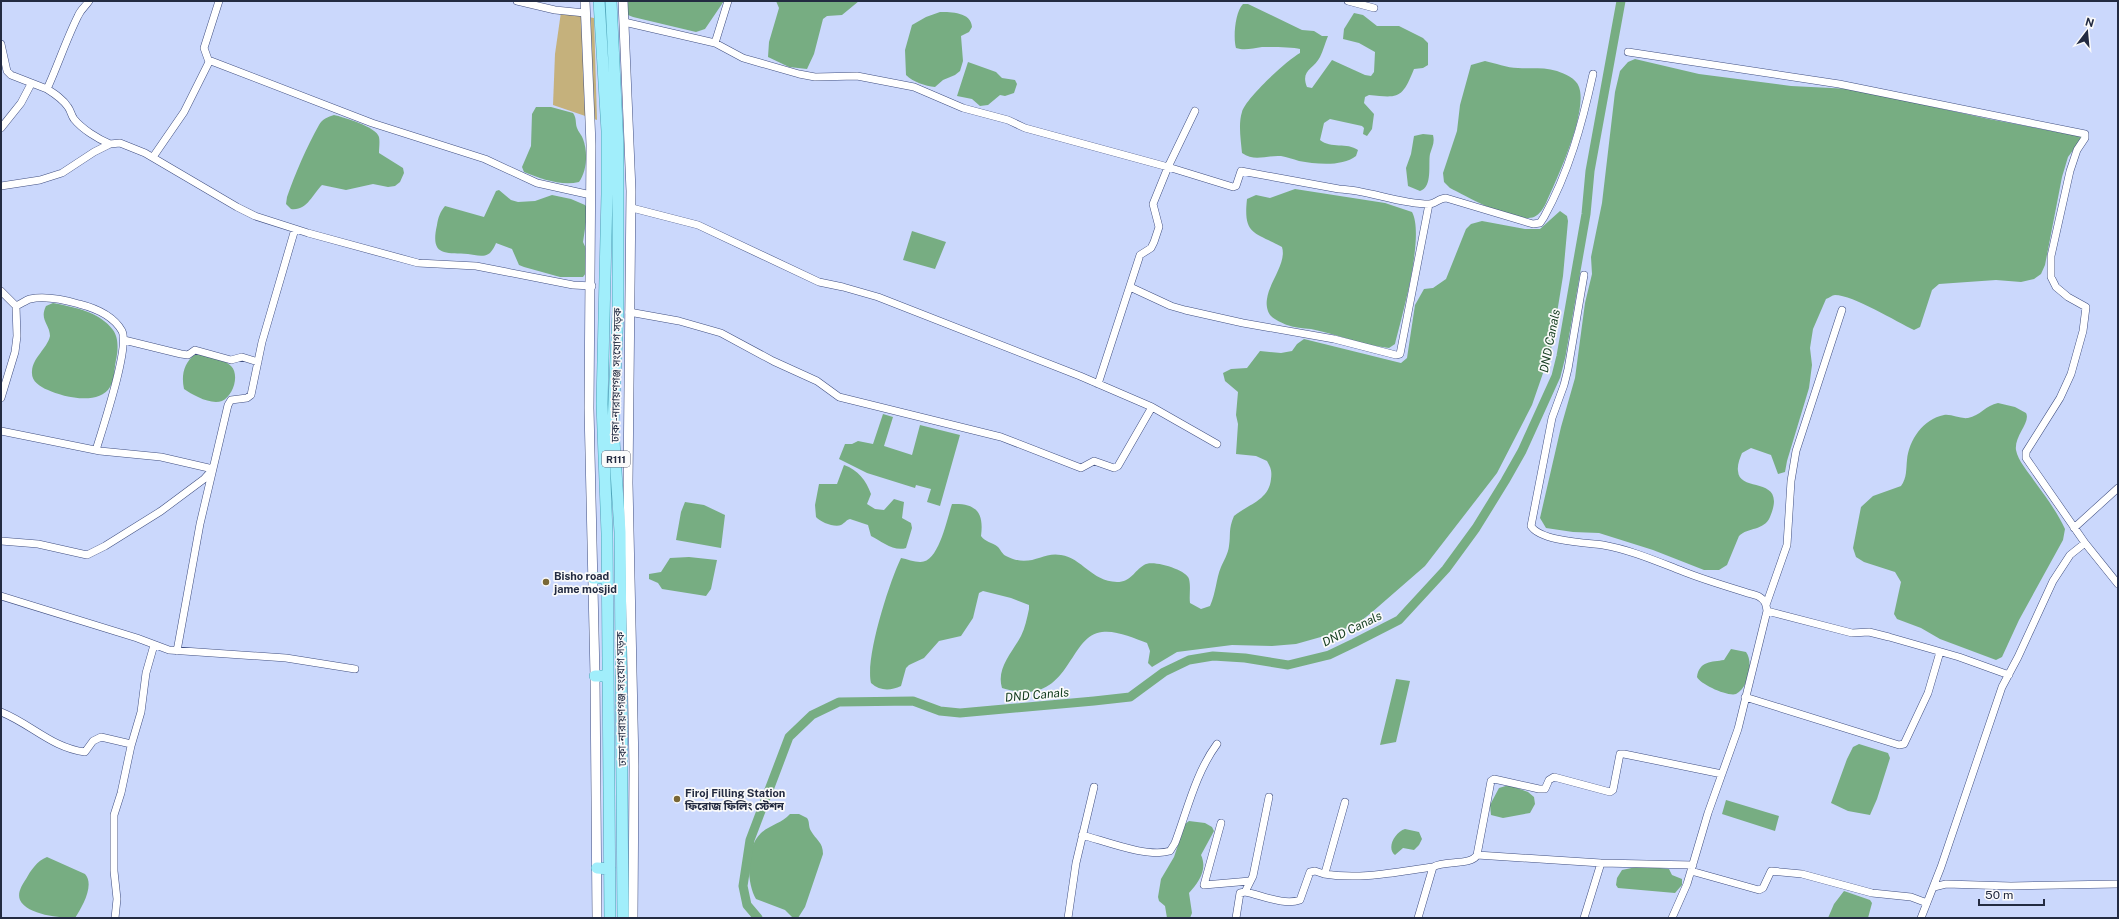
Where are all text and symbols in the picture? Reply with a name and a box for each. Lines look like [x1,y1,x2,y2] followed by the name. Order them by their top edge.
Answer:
[2067,12,2107,52] north arrow
[2084,15,2096,29] text: N
[609,307,623,443] street label: ঢাকা-নারায়ণগঞ্জ সংযোগ সড়ক
[1537,308,1563,374] water label: DND Canals
[602,451,630,467] road number: R111
[553,570,617,595] place label: Bisho road jame mosjid
[541,577,551,587] marker: Bisho road jame mosjid
[1320,609,1384,649] water label: DND Canals
[614,631,628,767] street label: ঢাকা-নারায়ণগঞ্জ সংযোগ সড়ক
[1004,685,1070,705] water label: DND Canals
[684,787,785,812] place label: Firoj Filling Station ফিরোজ ফিলিং স্টেশন
[672,794,682,804] marker: Firoj Filling Station ফিরোজ ফিলিং স্টেশন
[1979,881,2044,907] scale bar
[1985,888,2013,902] text: 50 m

